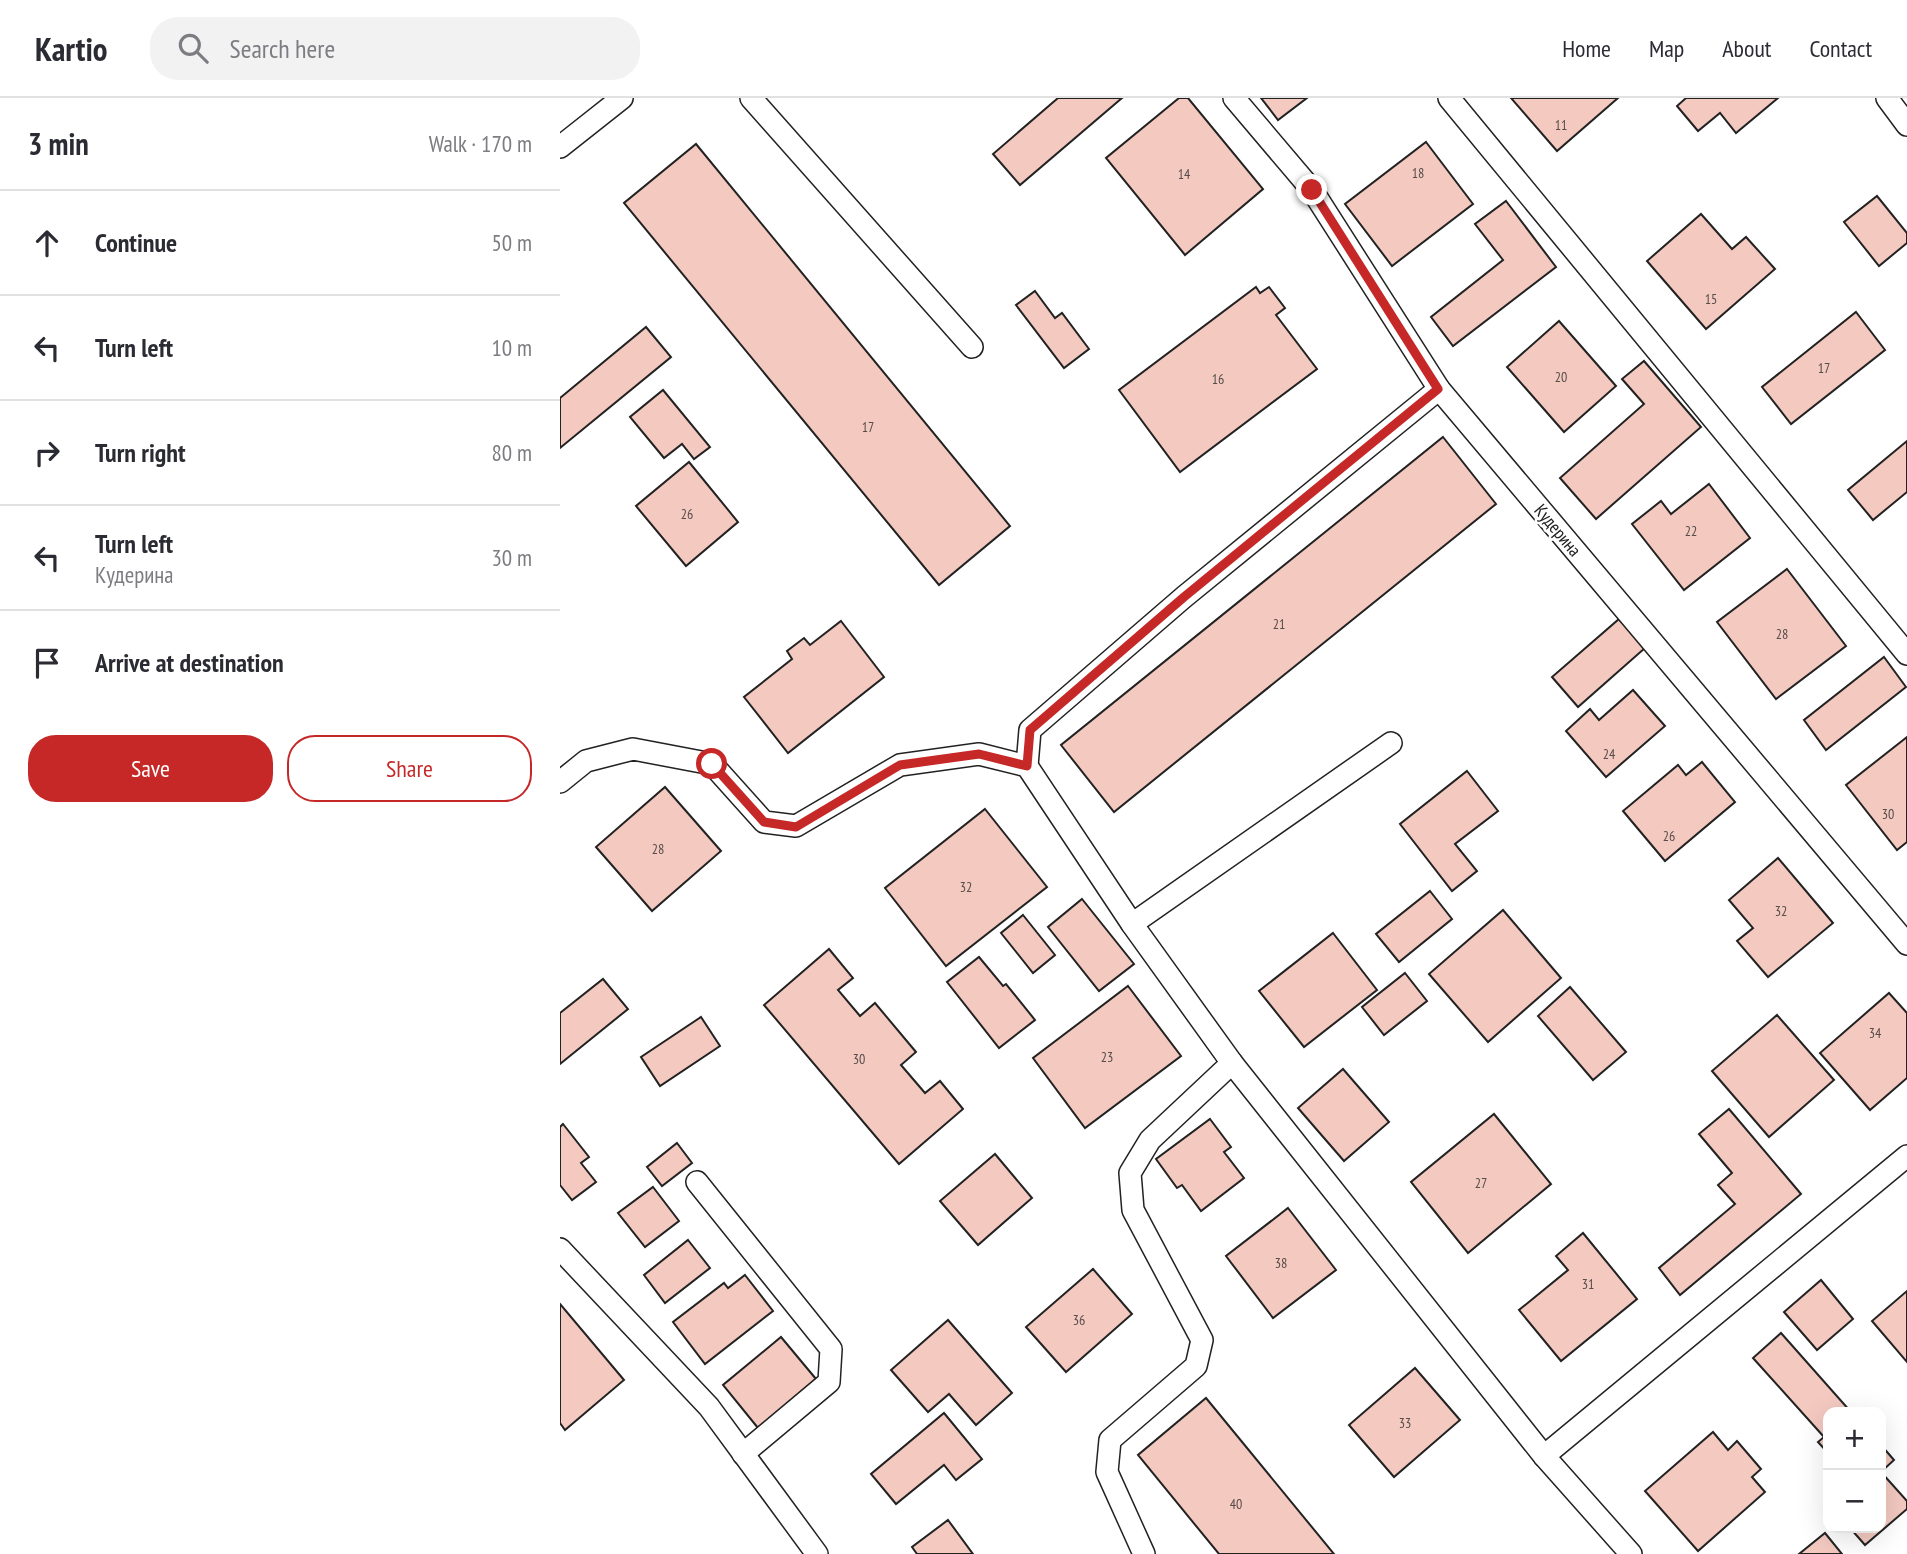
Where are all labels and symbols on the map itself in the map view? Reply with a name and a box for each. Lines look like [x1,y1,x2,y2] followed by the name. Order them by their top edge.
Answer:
[1555,116,1567,134] house number: 11
[1412,164,1424,182] house number: 18
[1178,165,1191,183] house number: 14
[1296,174,1327,205] route end
[1705,290,1717,308] house number: 15
[1818,359,1830,377] house number: 17
[1555,368,1567,386] house number: 20
[1212,370,1224,388] house number: 16
[862,418,874,436] house number: 17
[1529,499,1587,561] street label: Кудерина
[681,505,693,523] house number: 26
[1685,522,1697,540] house number: 22
[1273,615,1285,633] house number: 21
[1776,625,1788,643] house number: 28
[1603,745,1616,763] house number: 24
[696,748,727,779] route start
[1882,805,1894,823] house number: 30
[1663,827,1675,845] house number: 26
[652,840,664,858] house number: 28
[960,878,972,896] house number: 32
[1775,902,1787,920] house number: 32
[1869,1024,1882,1042] house number: 34
[1101,1048,1113,1066] house number: 23
[853,1050,865,1068] house number: 30
[1475,1174,1487,1192] house number: 27
[1275,1254,1287,1272] house number: 38
[1582,1275,1594,1293] house number: 31
[1073,1311,1085,1329] house number: 36
[1399,1414,1411,1432] house number: 33
[1230,1495,1242,1513] house number: 40

